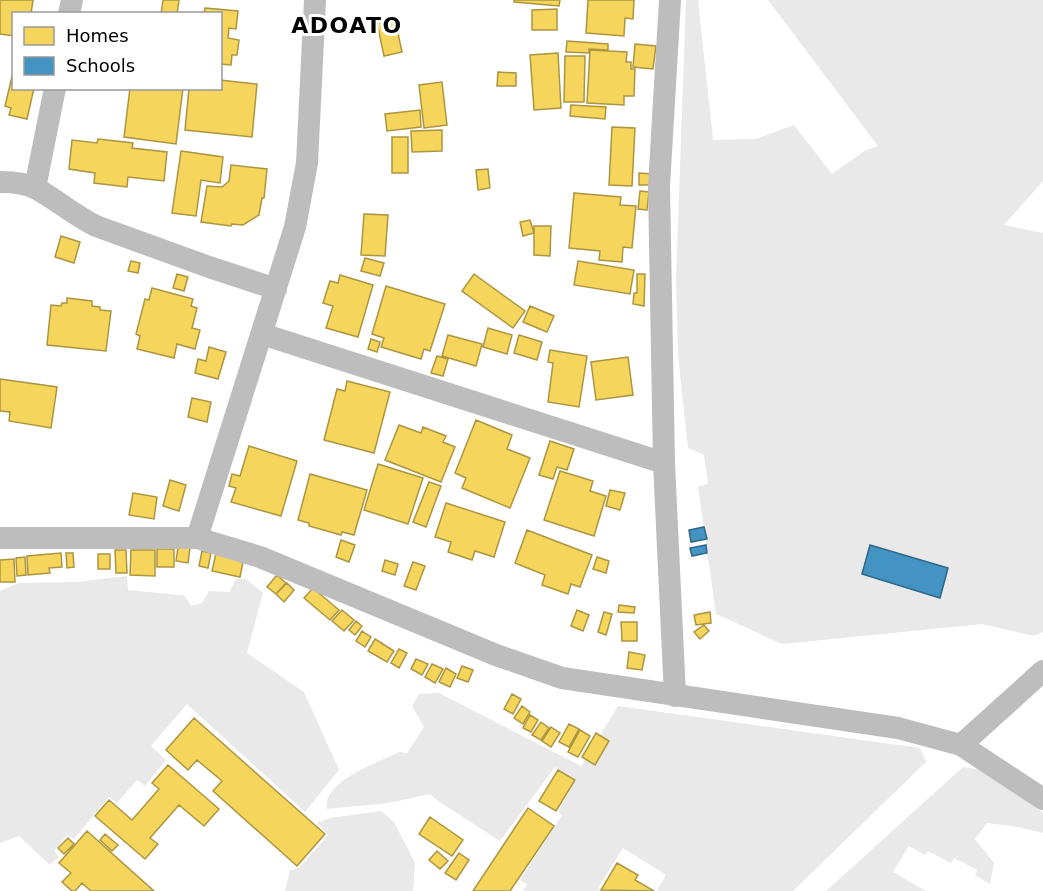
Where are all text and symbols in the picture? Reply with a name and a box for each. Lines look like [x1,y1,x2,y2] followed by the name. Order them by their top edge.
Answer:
[12,12,222,90] legend
[291,13,403,38] district label: ADOATO
[66,25,129,46] text: Homes
[66,55,135,76] text: Schools

